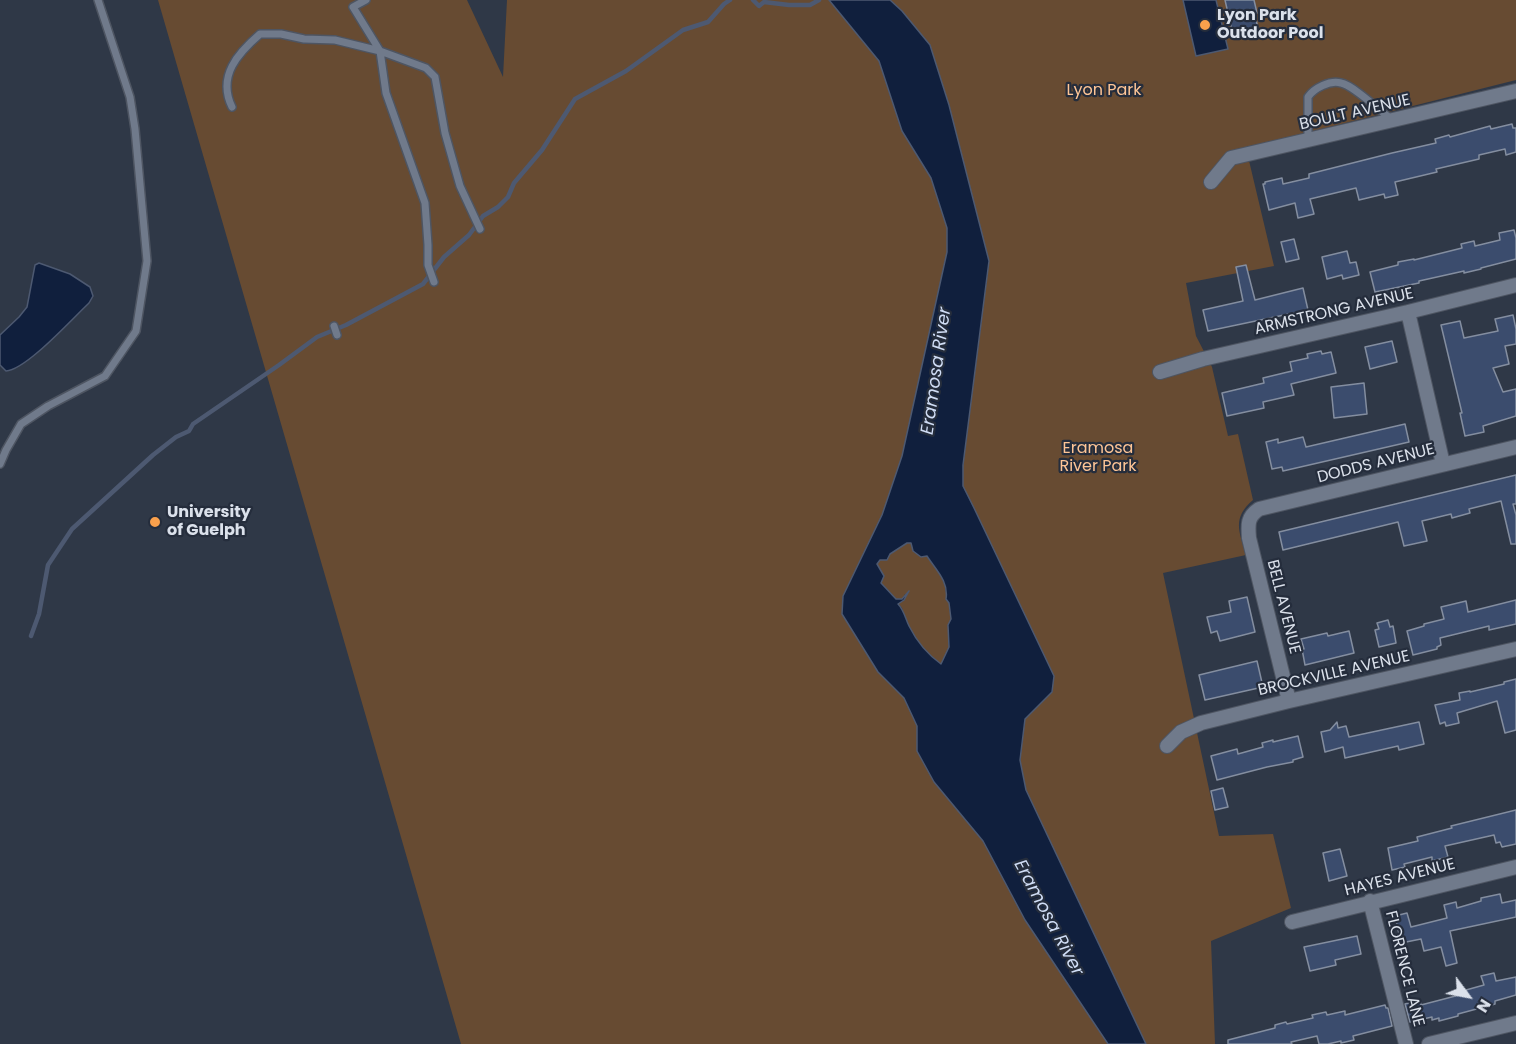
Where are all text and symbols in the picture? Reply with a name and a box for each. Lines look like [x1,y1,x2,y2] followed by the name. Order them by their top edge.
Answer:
[1217,6,1323,44] place label: Lyon Park Outdoor Pool
[1198,18,1212,32] marker: Lyon Park Outdoor Pool
[1067,81,1141,101] park label: Lyon Park
[1298,91,1412,135] street label: BOULT AVENUE
[1253,284,1415,340] street label: ARMSTRONG AVENUE
[917,306,957,436] water label: Eramosa River
[1059,439,1137,477] park label: Eramosa River Park
[1315,440,1437,488] street label: DODDS AVENUE
[167,503,251,541] place label: University of Guelph
[148,515,162,529] marker: University of Guelph
[1262,558,1304,656] street label: BELL AVENUE
[1256,647,1412,701] street label: BROCKVILLE AVENUE
[1343,855,1457,901] street label: HAYES AVENUE
[1008,856,1088,980] water label: Eramosa River
[1380,909,1428,1029] street label: FLORENCE LANE
[1438,966,1498,1026] north arrow
[1471,995,1497,1017] text: N

